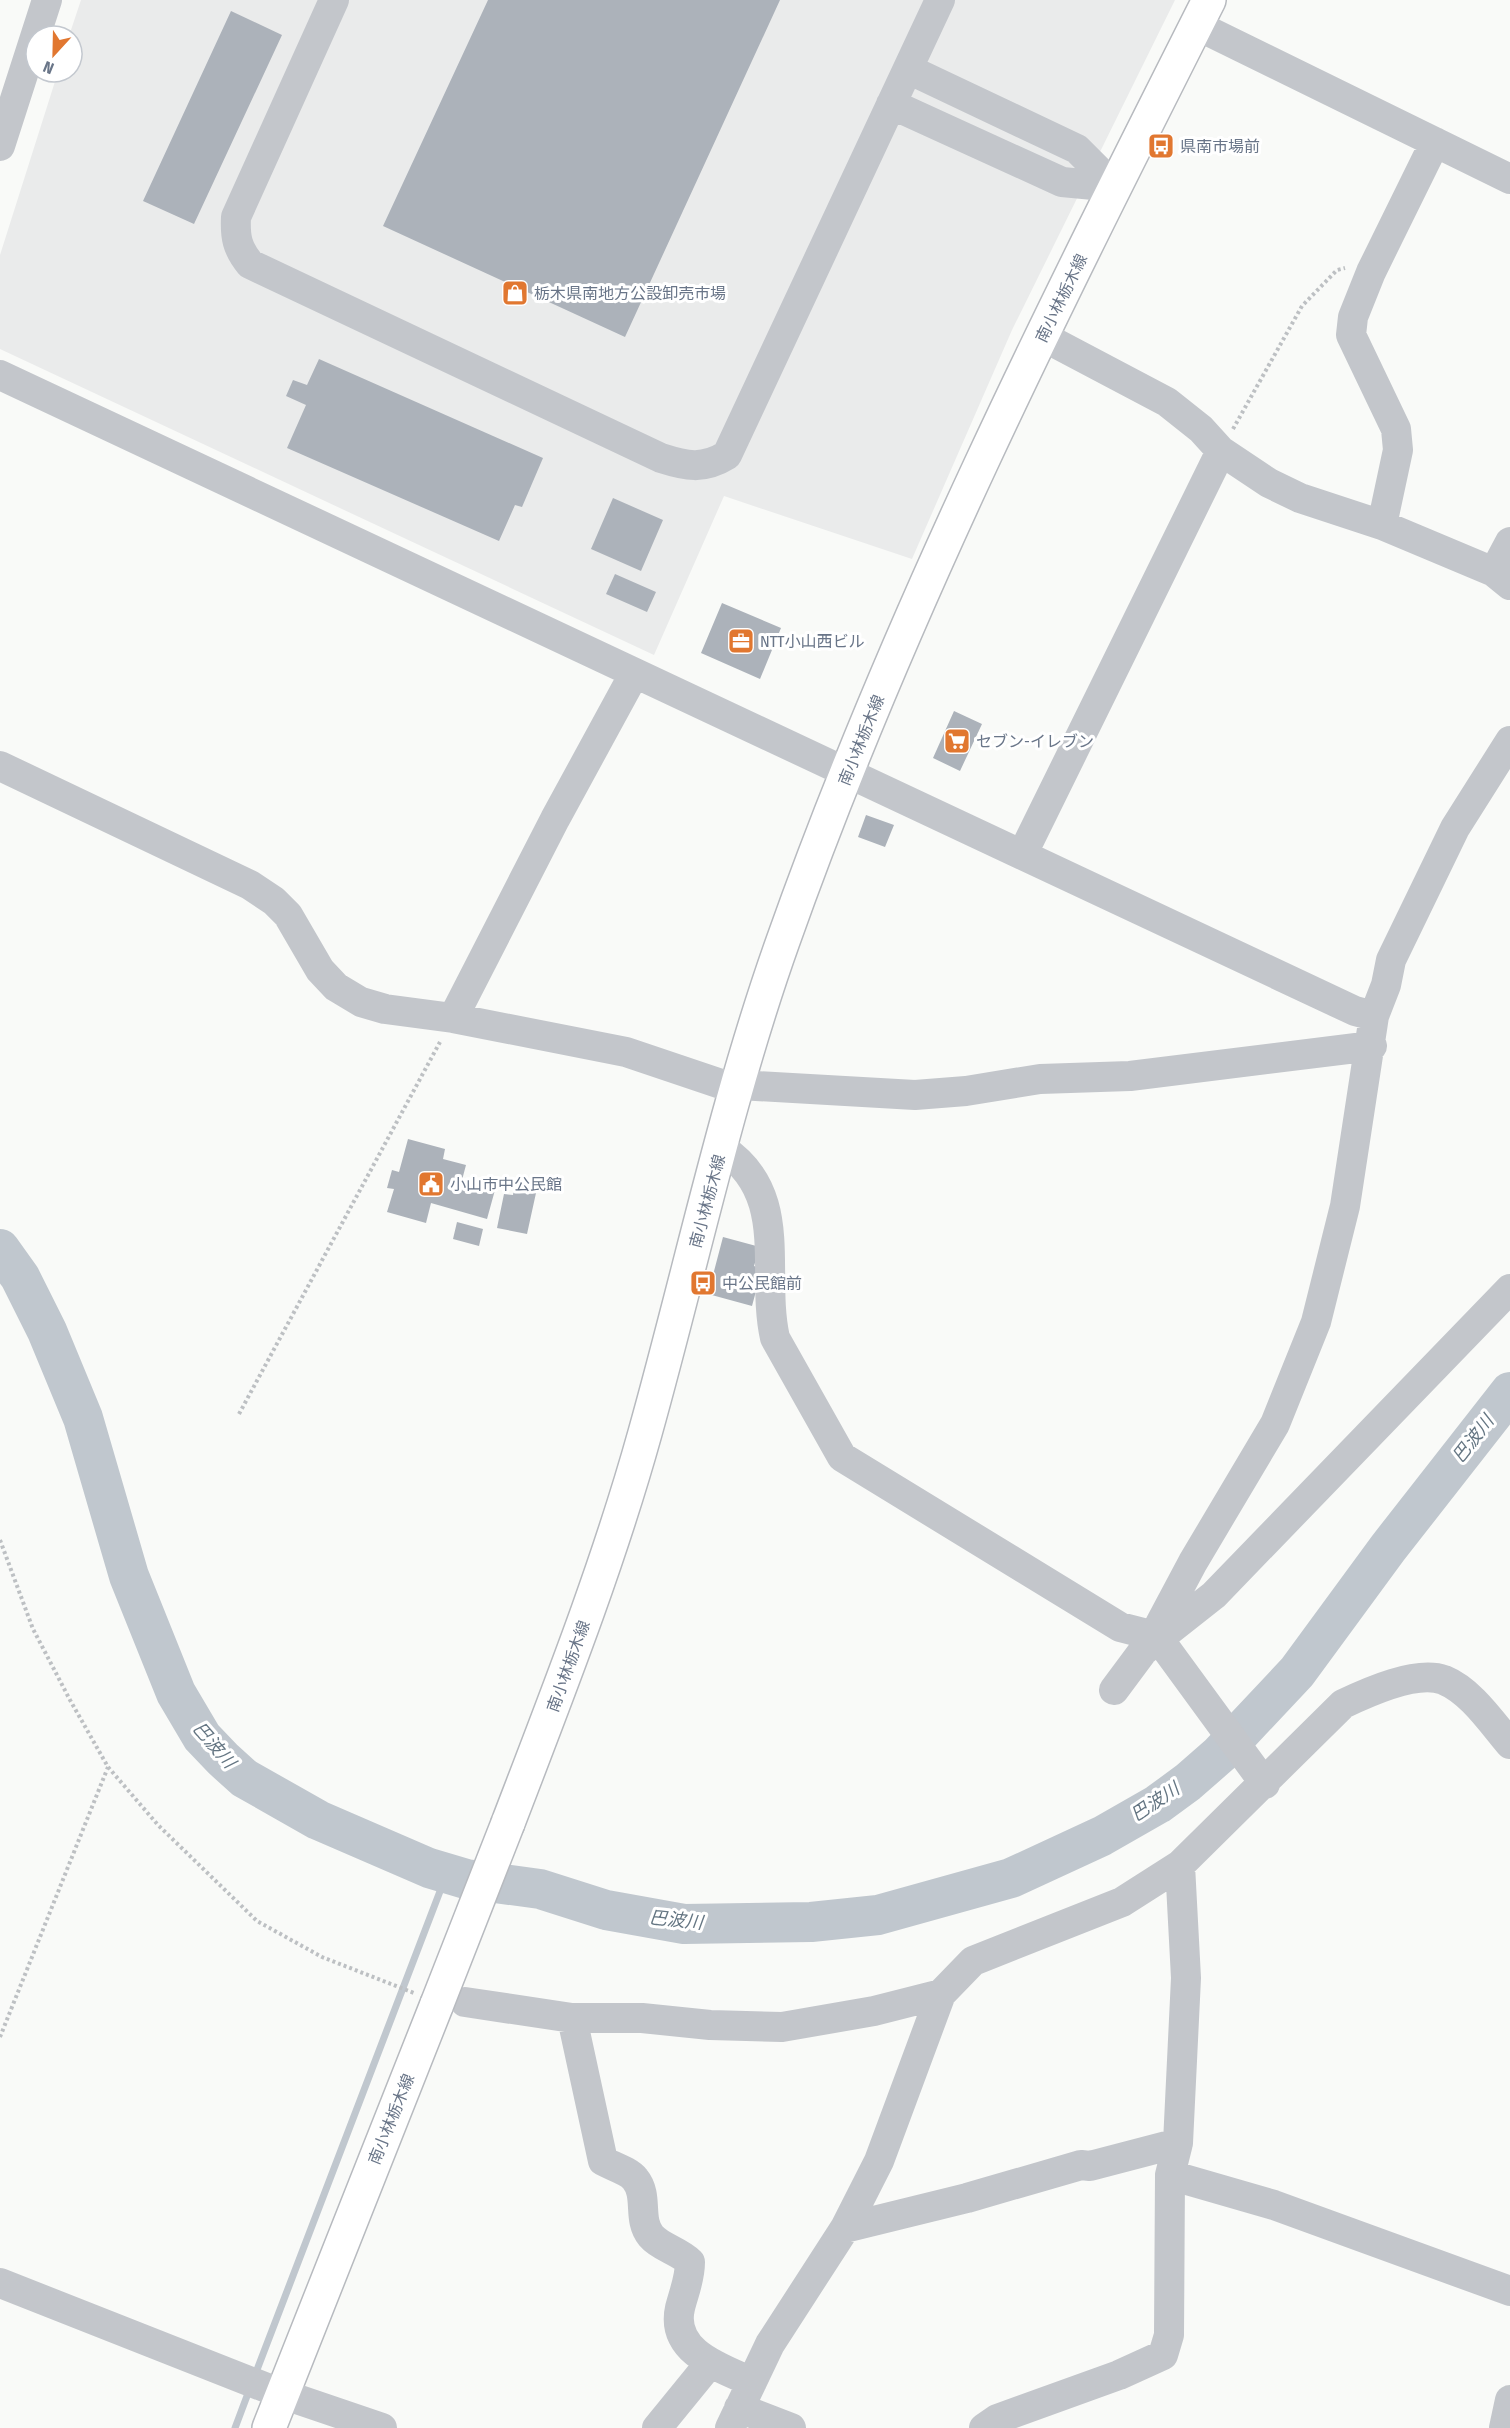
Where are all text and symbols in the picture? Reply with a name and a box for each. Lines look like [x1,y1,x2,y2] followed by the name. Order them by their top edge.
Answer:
[24,24,84,84] north arrow
[41,57,57,78] text: N
[1146,131,1176,161] bus stop icon: 県南市場前
[1180,137,1260,156] place label: 県南市場前
[1032,251,1091,346] street label: 南小林栃木線
[500,278,530,308] shop icon: 栃木県南地方公設卸売市場
[534,284,726,303] place label: 栃木県南地方公設卸売市場
[726,626,756,656] office icon: NTT小山西ビル
[760,632,865,651] place label: NTT小山西ビル
[835,692,888,788] street label: 南小林栃木線
[942,726,972,756] supermarket icon: セブン-イレブン
[976,732,1094,751] place label: セブン-イレブン
[686,1152,729,1250] street label: 南小林栃木線
[416,1169,446,1199] public building icon: 小山市中公民館
[450,1175,562,1194] place label: 小山市中公民館
[688,1268,718,1298] bus stop icon: 中公民館前
[722,1274,802,1293] place label: 中公民館前
[1448,1409,1500,1467] water label: 巴波川
[543,1618,594,1715] street label: 南小林栃木線
[188,1717,241,1774] water label: 巴波川
[1126,1777,1185,1826] water label: 巴波川
[648,1906,706,1934] water label: 巴波川
[365,2071,418,2167] street label: 南小林栃木線

